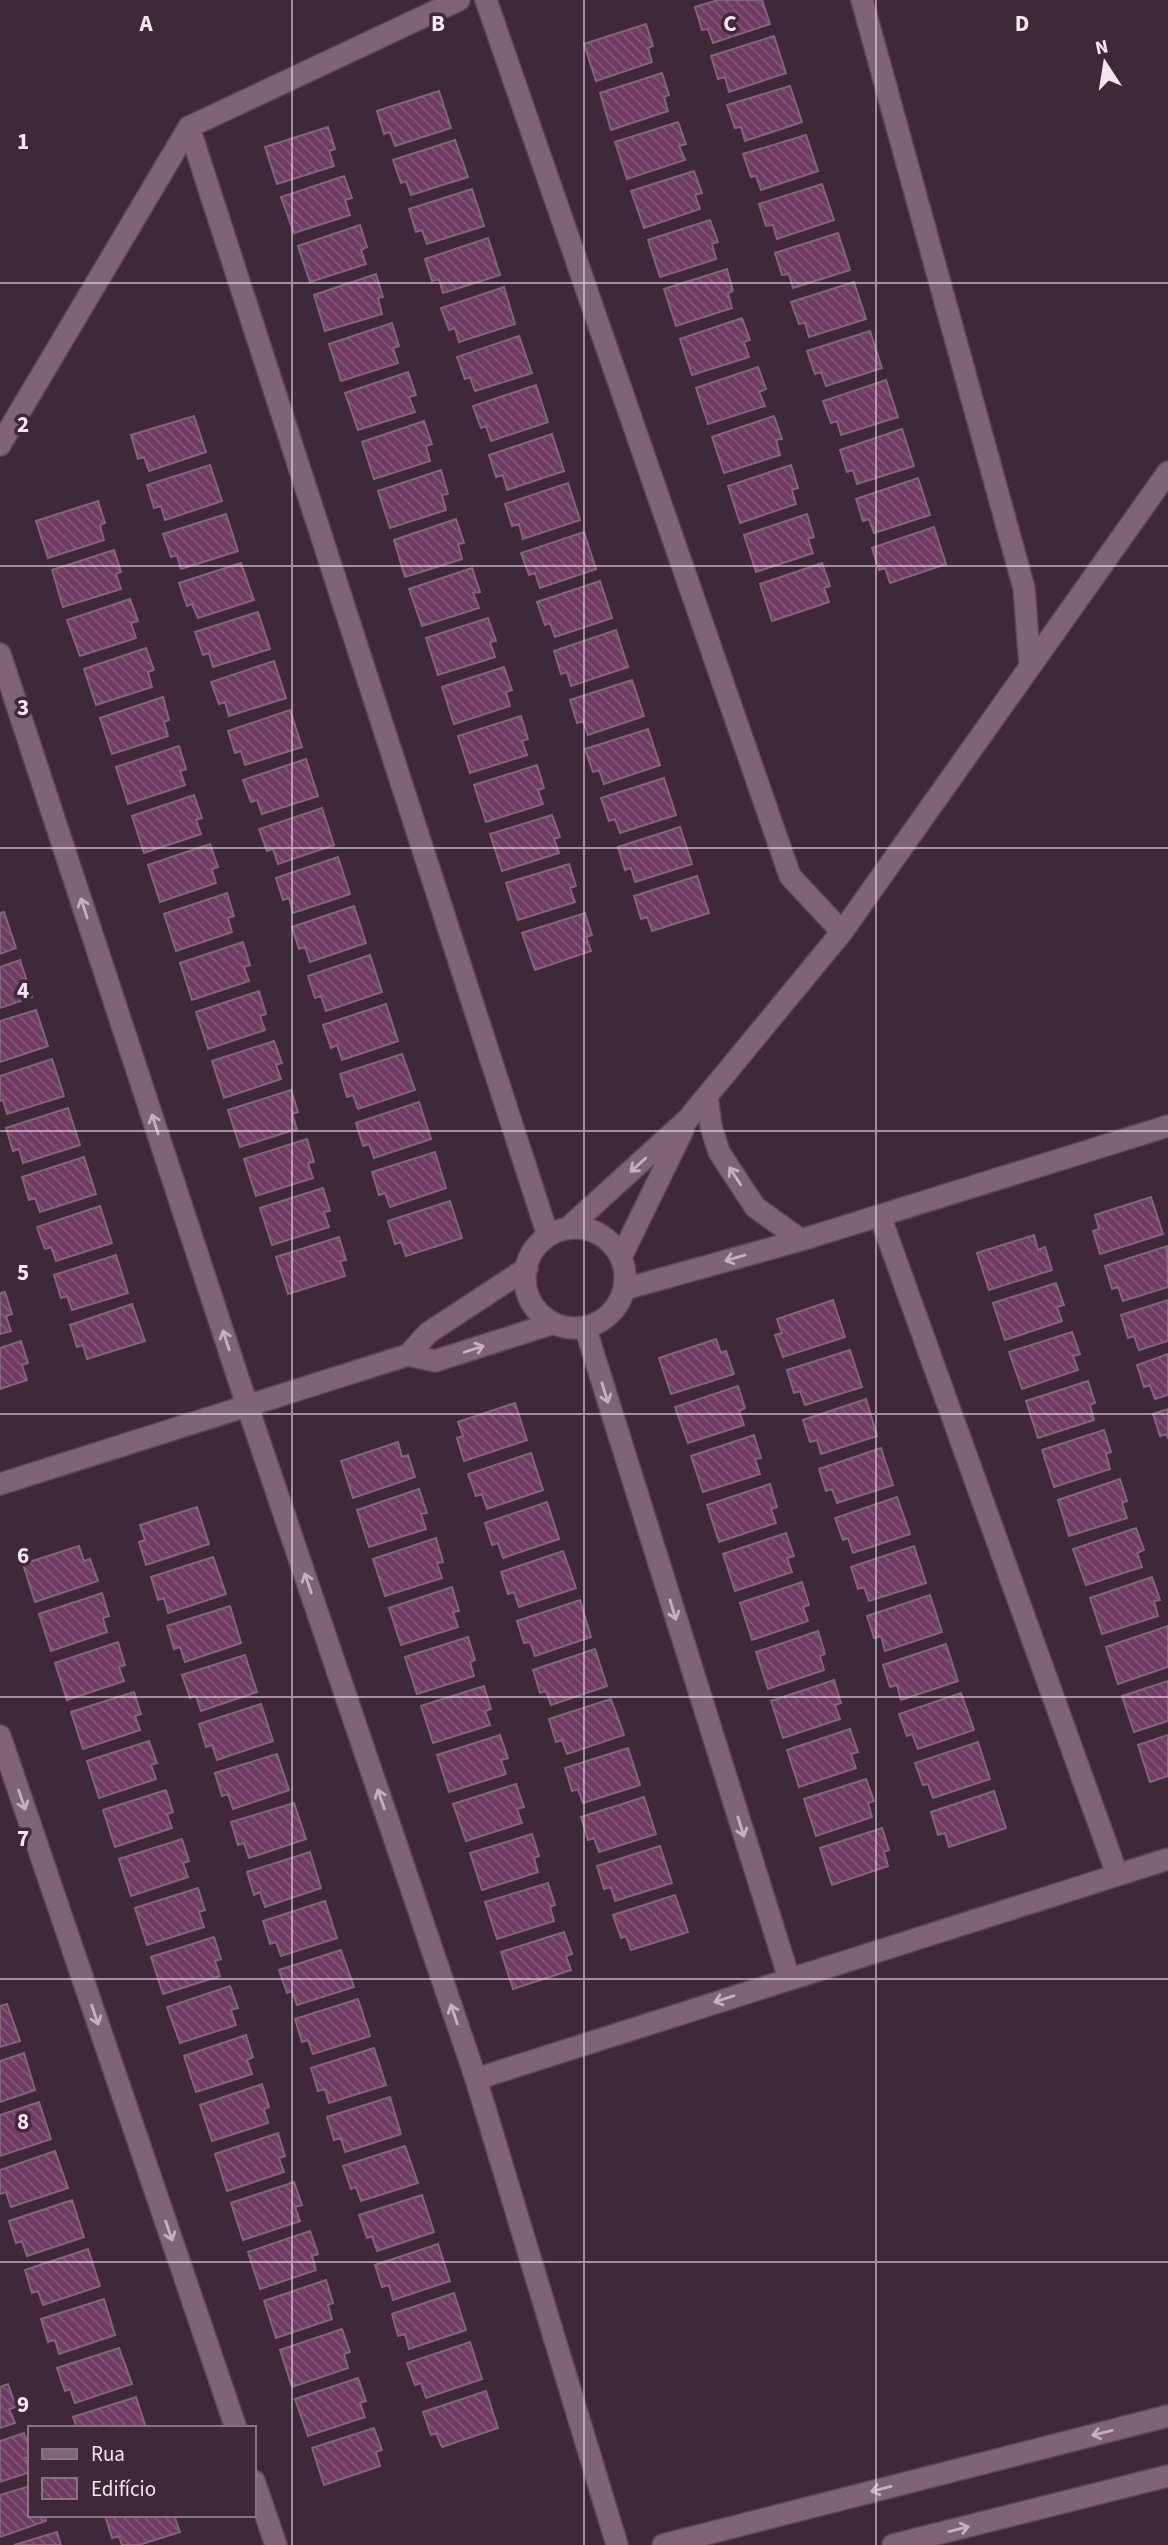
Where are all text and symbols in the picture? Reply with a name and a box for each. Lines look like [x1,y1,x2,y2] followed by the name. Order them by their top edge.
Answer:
[138,7,153,40] text: A
[431,7,445,40] text: B
[723,7,737,40] text: C
[1015,7,1029,40] text: D
[1070,28,1140,98] north arrow
[1093,33,1111,62] text: N
[17,125,29,158] text: 1
[17,408,29,441] text: 2
[17,691,29,724] text: 3
[76,897,89,919] one-way arrow
[17,974,29,1007] text: 4
[148,1113,161,1135] one-way arrow
[630,1156,647,1173] one-way arrow
[728,1167,742,1187] one-way arrow
[724,1253,746,1266] one-way arrow
[17,1256,29,1289] text: 5
[219,1329,232,1351] one-way arrow
[462,1342,484,1354] one-way arrow
[600,1381,613,1403] one-way arrow
[17,1539,29,1572] text: 6
[301,1573,313,1595] one-way arrow
[668,1598,681,1620] one-way arrow
[374,1788,386,1810] one-way arrow
[17,1789,29,1811] one-way arrow
[736,1815,749,1837] one-way arrow
[17,1822,29,1855] text: 7
[713,1993,735,2006] one-way arrow
[447,2003,460,2025] one-way arrow
[90,2004,102,2026] one-way arrow
[17,2105,29,2138] text: 8
[164,2219,176,2241] one-way arrow
[17,2388,29,2421] text: 9
[28,2426,256,2517] legend
[1091,2427,1114,2440] one-way arrow
[91,2439,125,2469] text: Rua
[91,2474,156,2504] text: Edifício
[871,2483,893,2496] one-way arrow
[947,2522,970,2535] one-way arrow

